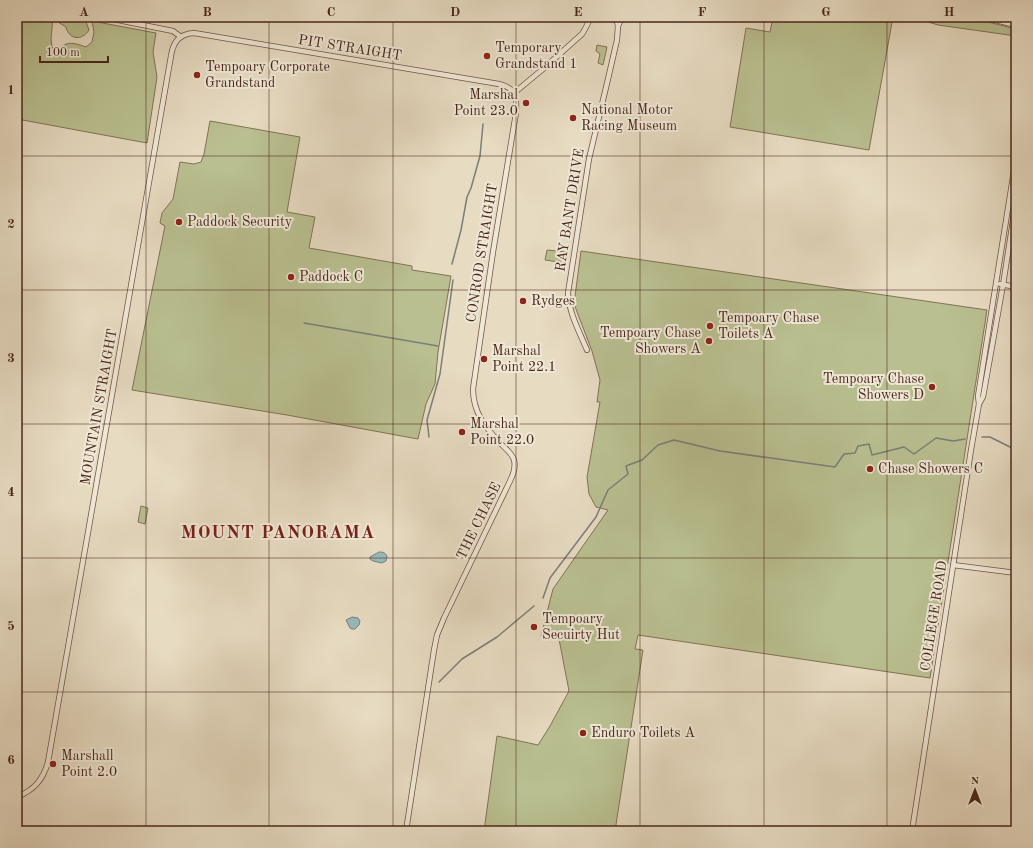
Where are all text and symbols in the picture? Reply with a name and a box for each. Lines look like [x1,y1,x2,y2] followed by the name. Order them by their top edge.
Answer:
[79,6,89,19] text: A
[202,6,212,19] text: B
[327,6,335,19] text: C
[450,6,460,19] text: D
[574,6,583,19] text: E
[698,6,707,19] text: F
[821,6,831,19] text: G
[944,6,955,19] text: H
[297,33,403,63] street label: PIT STRAIGHT
[40,38,108,64] scale bar
[495,41,577,71] place label: Temporary Grandstand 1
[46,47,80,59] text: 100 m
[482,51,492,61] marker: Temporary Grandstand 1
[205,60,330,90] place label: Tempoary Corporate Grandstand
[192,70,202,80] marker: Tempoary Corporate Grandstand
[7,84,15,97] text: 1
[454,88,518,118] place label: Marshal Point 23.0
[521,98,531,108] marker: Marshal Point 23.0
[581,103,677,133] place label: National Motor Racing Museum
[568,113,578,123] marker: National Motor Racing Museum
[553,147,587,273] street label: RAY BANT DRIVE
[464,182,500,324] street label: CONROD STRAIGHT
[187,215,293,229] place label: Paddock Security
[174,217,184,227] marker: Paddock Security
[7,218,15,231] text: 2
[299,270,363,284] place label: Paddock C
[286,272,296,282] marker: Paddock C
[531,294,575,308] place label: Rydges
[518,296,528,306] marker: Rydges
[718,311,819,341] place label: Tempoary Chase Toilets A
[705,321,715,331] marker: Tempoary Chase Toilets A
[600,326,701,356] place label: Tempoary Chase Showers A
[78,328,120,486] street label: MOUNTAIN STRAIGHT
[704,336,714,346] marker: Tempoary Chase Showers A
[492,344,556,374] place label: Marshal Point 22.1
[7,352,15,365] text: 3
[479,354,489,364] marker: Marshal Point 22.1
[823,372,924,402] place label: Tempoary Chase Showers D
[927,382,937,392] marker: Tempoary Chase Showers D
[470,417,534,447] place label: Marshal Point 22.0
[457,427,467,437] marker: Marshal Point 22.0
[878,462,983,476] place label: Chase Showers C
[865,464,875,474] marker: Chase Showers C
[454,480,504,562] street label: THE CHASE
[7,486,15,499] text: 4
[181,524,375,542] district label: MOUNT PANORAMA
[918,560,950,672] street label: COLLEGE ROAD
[542,612,620,642] place label: Tempoary Secuirty Hut
[7,620,15,633] text: 5
[529,622,539,632] marker: Tempoary Secuirty Hut
[591,726,695,740] place label: Enduro Toilets A
[578,728,588,738] marker: Enduro Toilets A
[61,749,117,779] place label: Marshall Point 2.0
[7,754,15,767] text: 6
[48,759,58,769] marker: Marshall Point 2.0
[955,770,995,810] north arrow
[971,776,980,787] text: N

